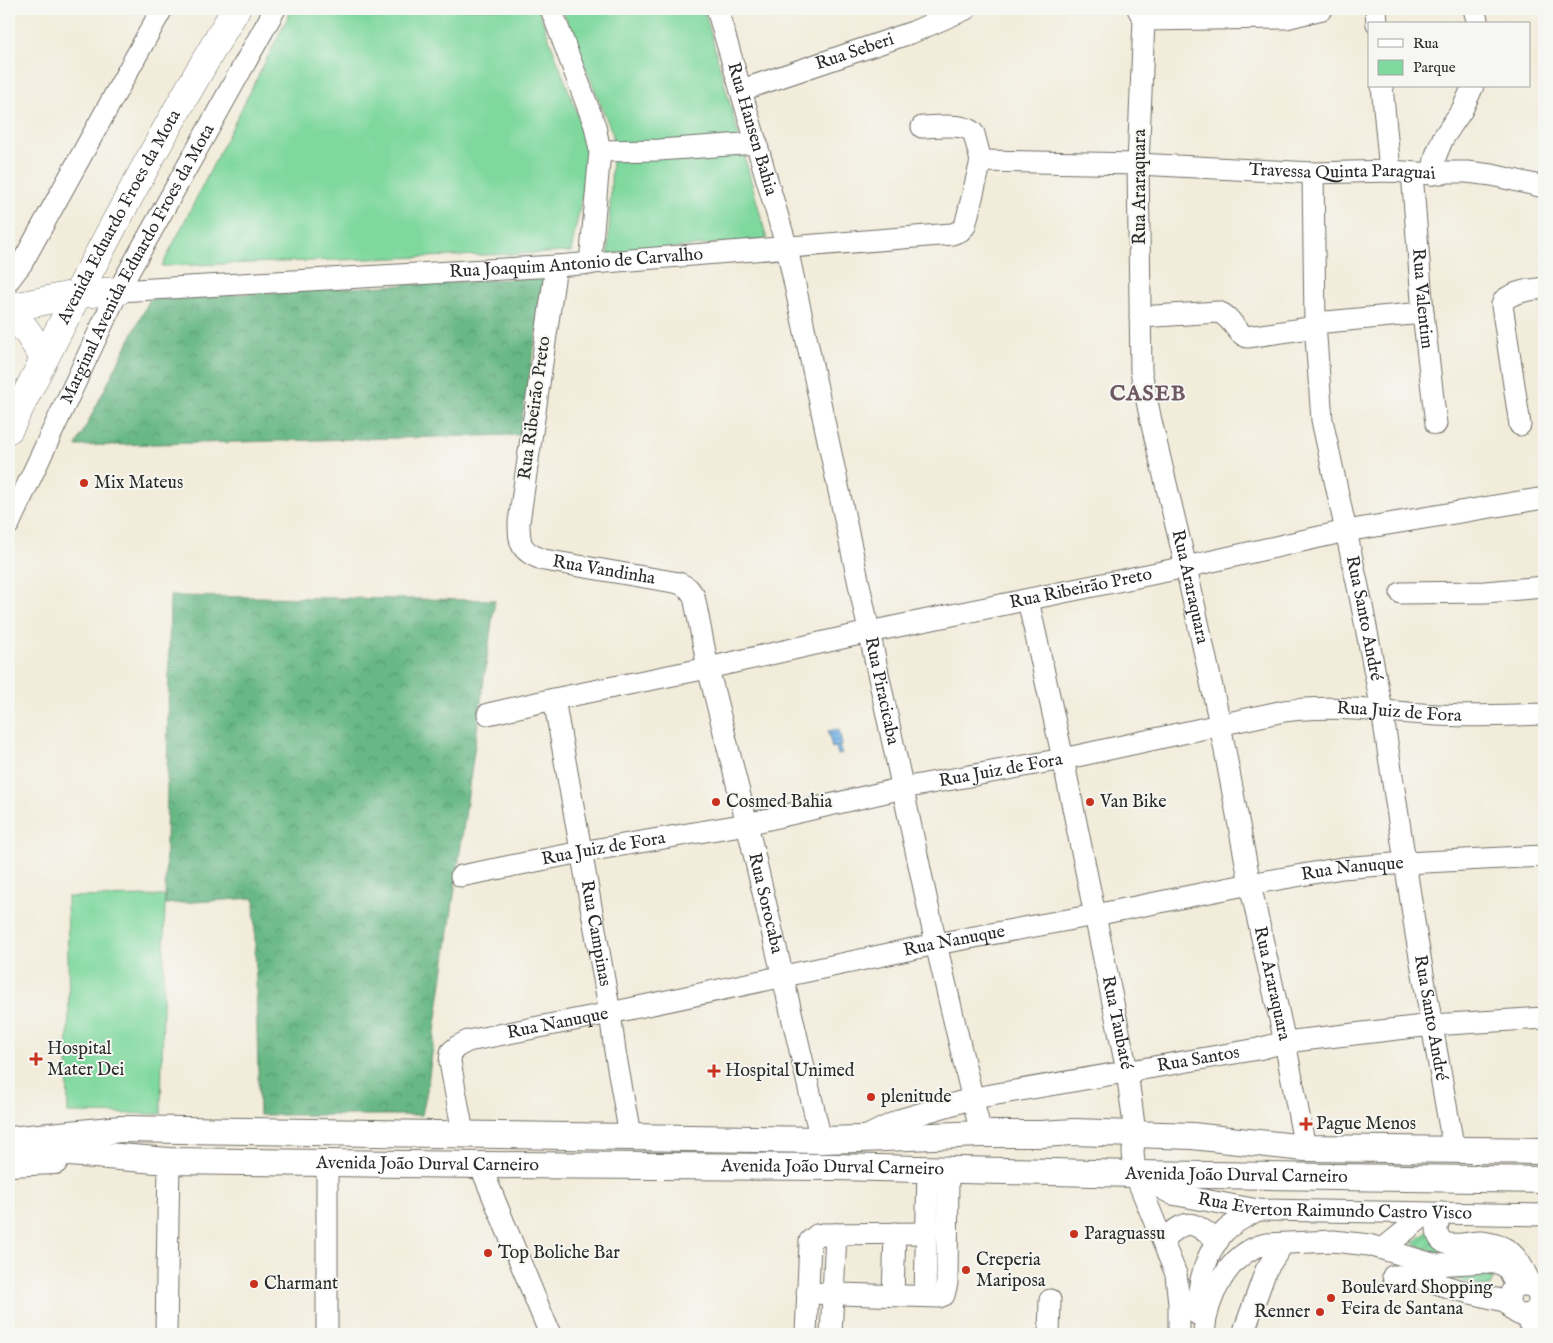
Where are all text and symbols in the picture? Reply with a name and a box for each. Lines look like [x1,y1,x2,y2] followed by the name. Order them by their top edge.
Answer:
[1368,22,1530,88] legend
[812,28,897,76] street label: Rua Seberi
[1413,34,1439,53] text: Rua
[1413,58,1456,77] text: Parque
[722,60,783,198] street label: Rua Hansen Bahia
[52,105,186,329] street label: Avenida Eduardo Froes da Mota
[55,120,220,408] street label: Marginal Avenida Eduardo Froes da Mota
[1129,129,1152,245] street label: Rua Araraquara
[1248,158,1437,186] street label: Travessa Quinta Paraguai
[449,243,704,284] street label: Rua Joaquim Antonio de Carvalho
[1406,248,1439,350] street label: Rua Valentim
[514,334,557,481] street label: Rua Ribeirão Preto
[1110,380,1186,408] district label: CASEB
[94,472,183,495] place label: Mix Mateus
[78,477,90,489] marker: Mix Mateus
[1166,528,1214,646] street label: Rua Araraquara
[551,550,657,590] street label: Rua Vandinha
[1340,554,1388,683] street label: Rua Santo André
[1008,563,1154,614] street label: Rua Ribeirão Preto
[859,635,905,747] street label: Rua Piracicaba
[1336,697,1462,727] street label: Rua Juiz de Fora
[937,748,1064,793] street label: Rua Juiz de Fora
[726,791,833,814] place label: Cosmed Bahia
[1099,791,1166,814] place label: Van Bike
[710,796,722,808] marker: Cosmed Bahia
[1084,796,1096,808] marker: Van Bike
[540,826,667,871] street label: Rua Juiz de Fora
[743,850,788,956] street label: Rua Sorocaba
[1300,852,1404,886] street label: Rua Nanuque
[575,878,617,988] street label: Rua Campinas
[901,920,1007,962] street label: Rua Nanuque
[1248,924,1296,1043] street label: Rua Araraquara
[1408,953,1453,1082] street label: Rua Santo André
[1096,974,1138,1072] street label: Rua Taubaté
[505,1002,610,1045] street label: Rua Nanuque
[47,1038,124,1082] place label: Hospital Mater Dei
[1155,1041,1241,1078] street label: Rua Santos
[29,1052,43,1066] marker: Hospital Mater Dei
[725,1060,855,1083] place label: Hospital Unimed
[707,1064,721,1078] marker: Hospital Unimed
[881,1086,952,1109] place label: plenitude
[865,1091,877,1103] marker: plenitude
[1316,1113,1416,1136] place label: Pague Menos
[1300,1118,1312,1130] marker: Pague Menos
[315,1151,539,1177] street label: Avenida João Durval Carneiro
[720,1155,945,1181] street label: Avenida João Durval Carneiro
[1124,1162,1348,1189] street label: Avenida João Durval Carneiro
[1196,1188,1472,1225] street label: Rua Everton Raimundo Castro Visco
[1084,1223,1165,1246] place label: Paraguassu
[1068,1228,1080,1240] marker: Paraguassu
[498,1242,620,1265] place label: Top Boliche Bar
[482,1247,494,1259] marker: Top Boliche Bar
[976,1249,1046,1293] place label: Creperia Mariposa
[960,1264,972,1276] marker: Creperia Mariposa
[264,1273,338,1296] place label: Charmant
[1341,1277,1493,1321] place label: Boulevard Shopping Feira de Santana
[248,1278,260,1290] marker: Charmant
[1325,1292,1337,1304] marker: Boulevard Shopping Feira de Santana
[1254,1301,1310,1324] place label: Renner
[1314,1306,1326,1318] marker: Renner

